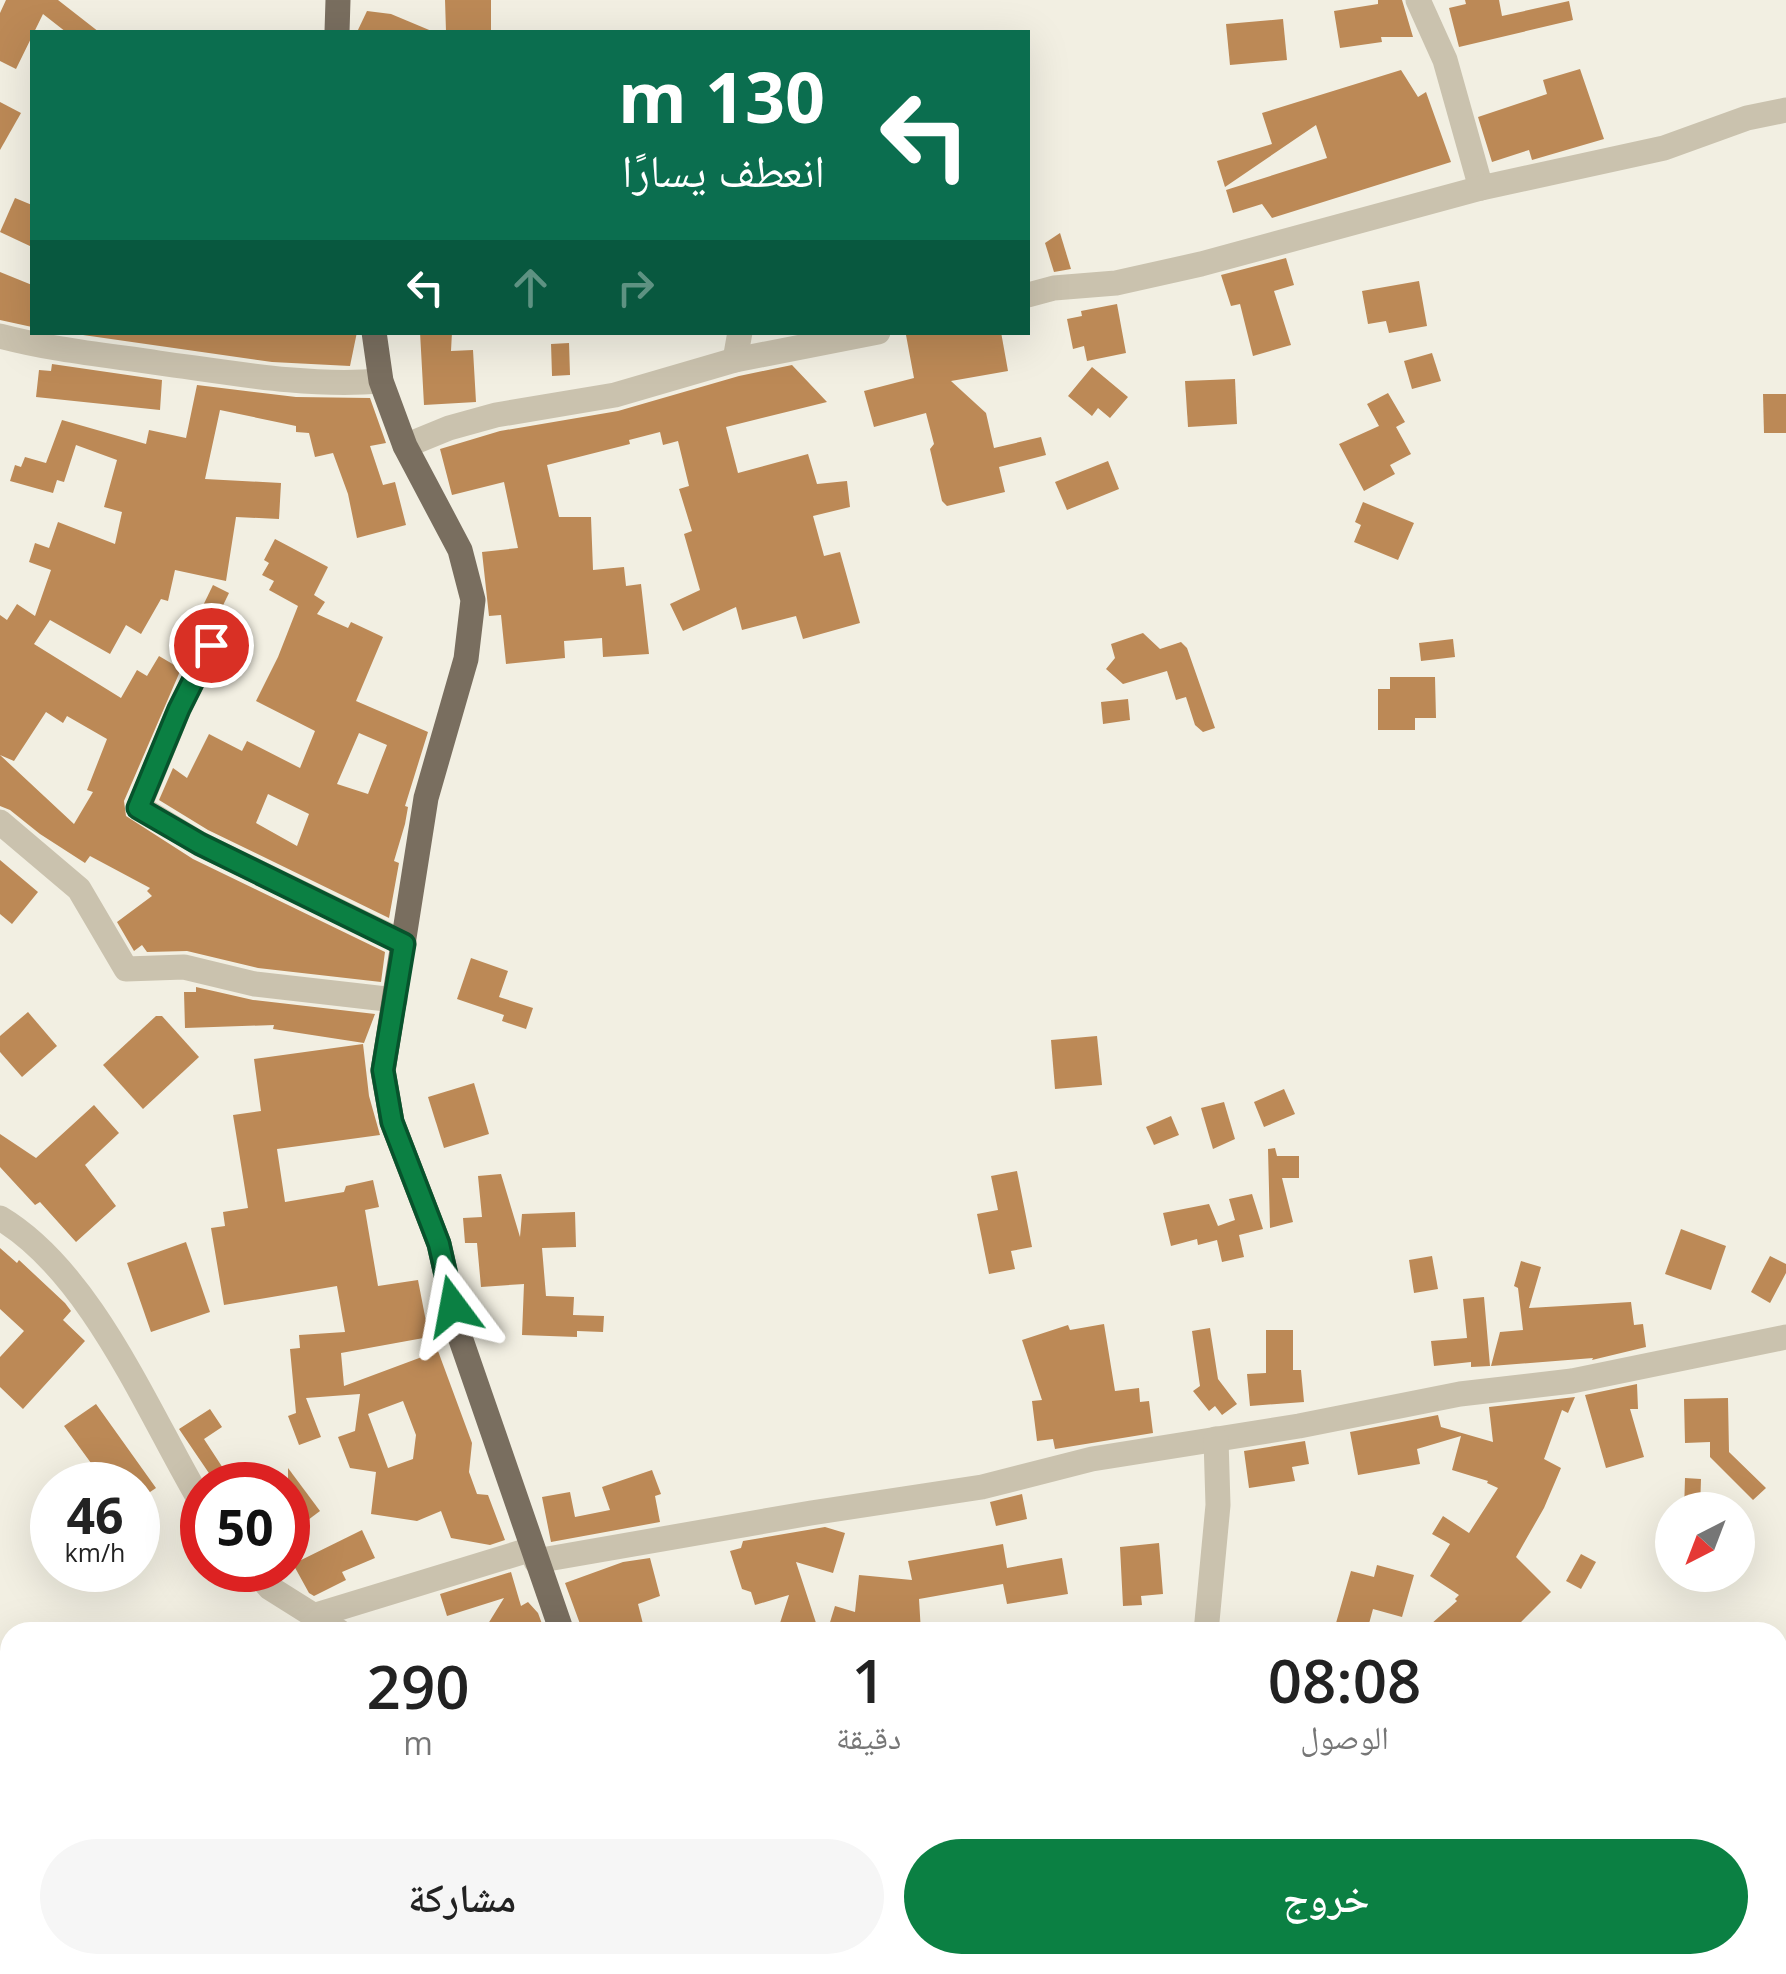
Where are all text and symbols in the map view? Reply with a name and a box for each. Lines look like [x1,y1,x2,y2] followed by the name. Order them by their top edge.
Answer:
[618,48,825,144] text: 130 m
[860,70,990,200] icon: left
[622,139,825,200] text: انعطف يسارًا
[398,260,453,315] icon: left
[503,260,558,315] icon: ahead
[608,260,663,315] icon: right
[169,603,254,688] pin
[184,618,239,673] icon: arrive
[401,1254,505,1358] position arrow
[180,1462,310,1592] speed limit sign: 50
[66,1481,124,1549] text: 46
[1655,1492,1755,1592] north arrow
[1655,1492,1755,1592] map controls
[65,1535,125,1569] text: km/h
[851,1639,886,1721] text: 1
[1268,1639,1421,1721] text: 08:08
[367,1645,470,1727] text: 290
[836,1715,901,1758] text: دقيقة
[1300,1715,1389,1758] text: الوصول
[403,1721,433,1764] text: m
[40,1839,884,1954] button: مشاركة
[904,1839,1748,1954] button: خروج

